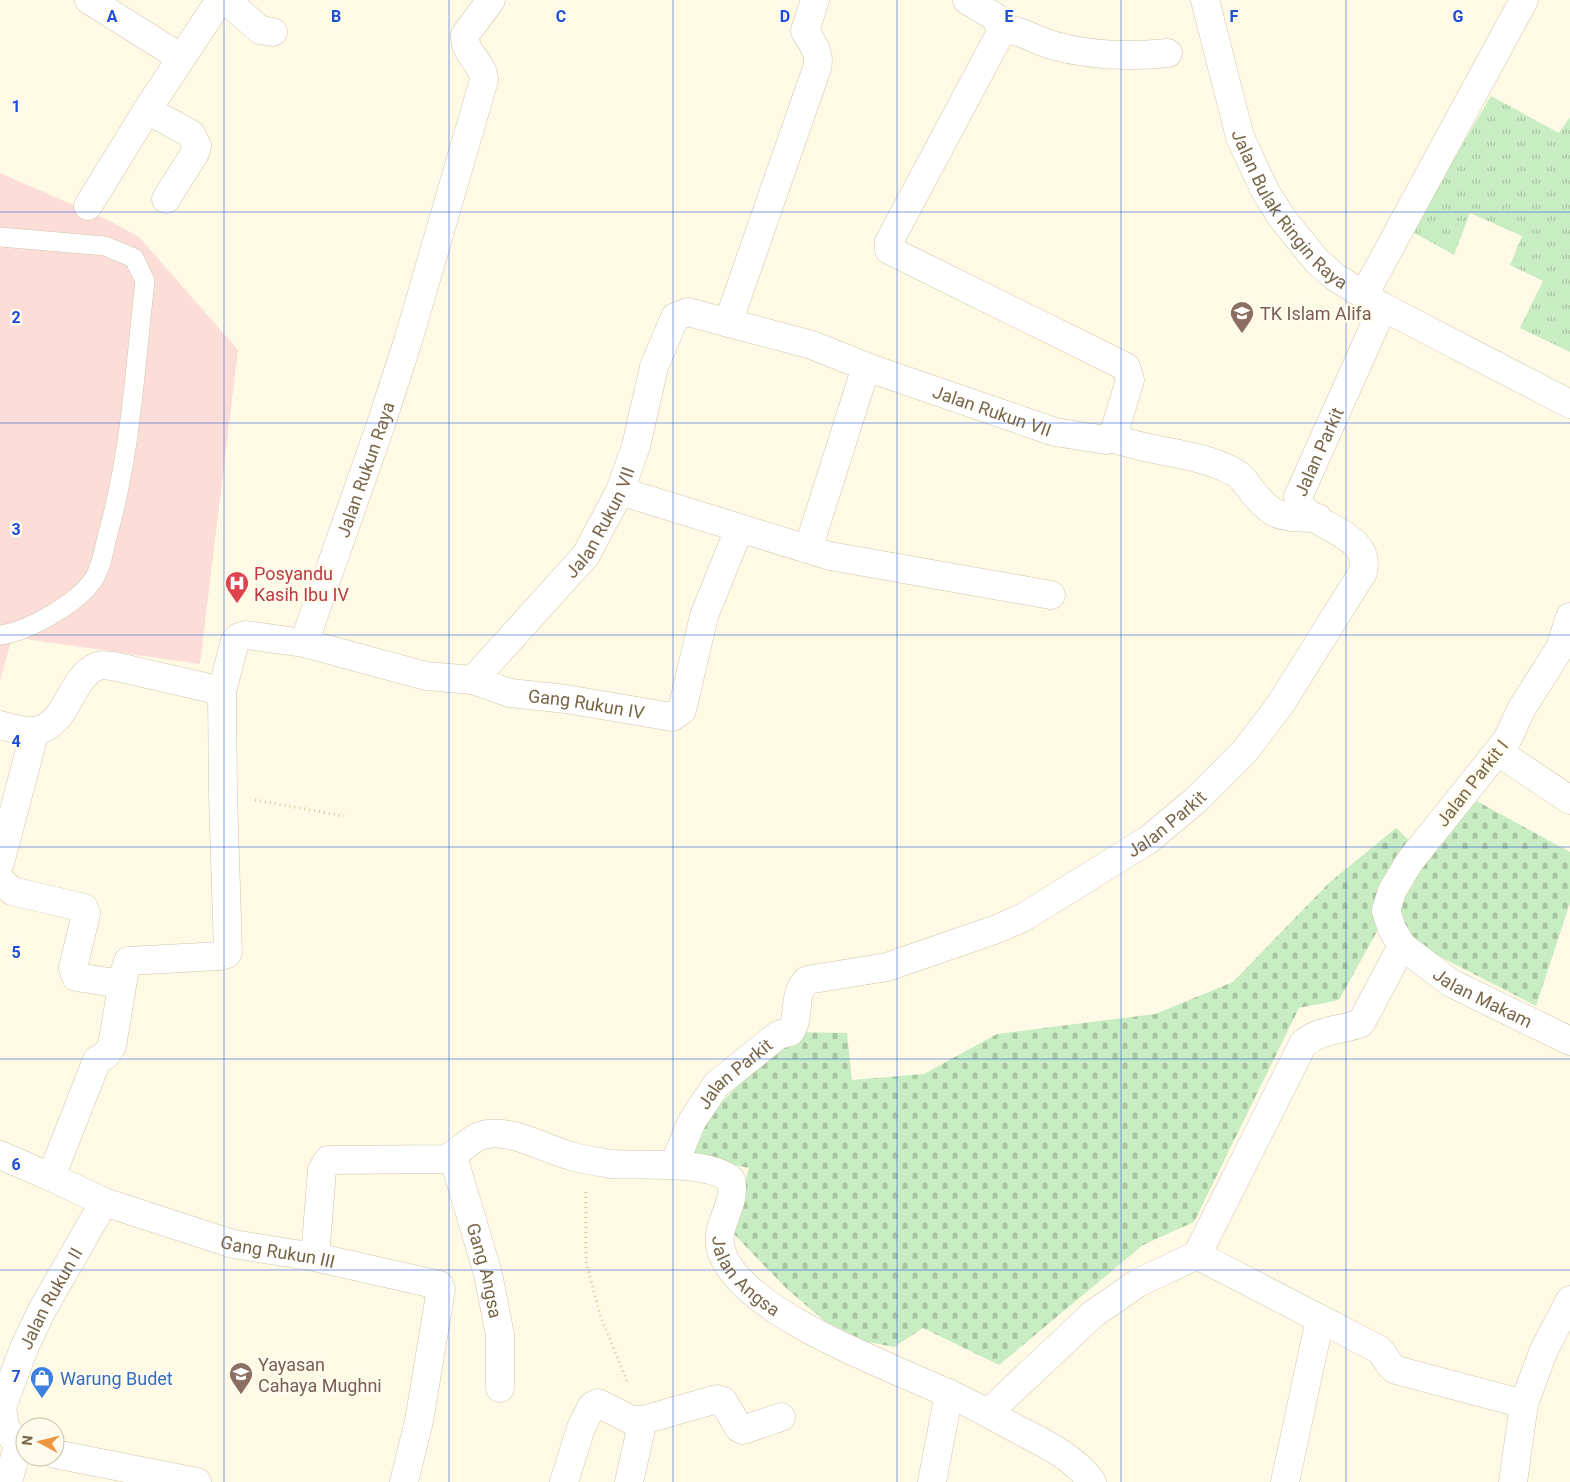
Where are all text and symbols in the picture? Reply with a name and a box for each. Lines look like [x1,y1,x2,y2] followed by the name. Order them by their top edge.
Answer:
[107,7,118,26] text: A
[331,7,341,26] text: B
[556,7,566,26] text: C
[780,7,790,26] text: D
[1005,7,1014,26] text: E
[1230,7,1239,26] text: F
[1453,7,1464,26] text: G
[11,97,21,116] text: 1
[1228,128,1352,293] street label: Jalan Bulak Ringin Raya
[1229,300,1255,334] school or university icon: TK Islam Alifa
[1260,303,1372,324] place label: TK Islam Alifa
[11,308,21,327] text: 2
[930,380,1054,441] street label: Jalan Rukun VII
[332,399,398,540] street label: Jalan Rukun Raya
[1289,404,1347,499] street label: Jalan Parkit
[560,464,638,582] street label: Jalan Rukun VII
[11,520,21,539] text: 3
[254,563,349,605] place label: Posyandu Kasih Ibu IV
[224,570,250,604] hospital icon: Posyandu Kasih Ibu IV
[527,685,647,723] street label: Gang Rukun IV
[11,732,21,751] text: 4
[1432,735,1512,831] street label: Jalan Parkit I
[1123,786,1210,861] street label: Jalan Parkit
[11,943,21,962] text: 5
[1429,963,1536,1032] street label: Jalan Makam
[693,1034,776,1113] street label: Jalan Parkit
[11,1155,21,1174] text: 6
[463,1220,507,1320] street label: Gang Angsa
[218,1230,337,1272] street label: Gang Rukun III
[709,1236,784,1320] street label: Jalan Angsa
[14,1244,86,1353] street label: Jalan Rukun II
[258,1354,382,1396] place label: Yayasan Cahaya Mughni
[228,1361,254,1395] school or university icon: Yayasan Cahaya Mughni
[29,1365,55,1399] shop icon: Warung Budet
[11,1367,21,1386] text: 7
[60,1368,173,1389] place label: Warung Budet
[15,1417,65,1467] north arrow
[19,1435,36,1446] text: N

